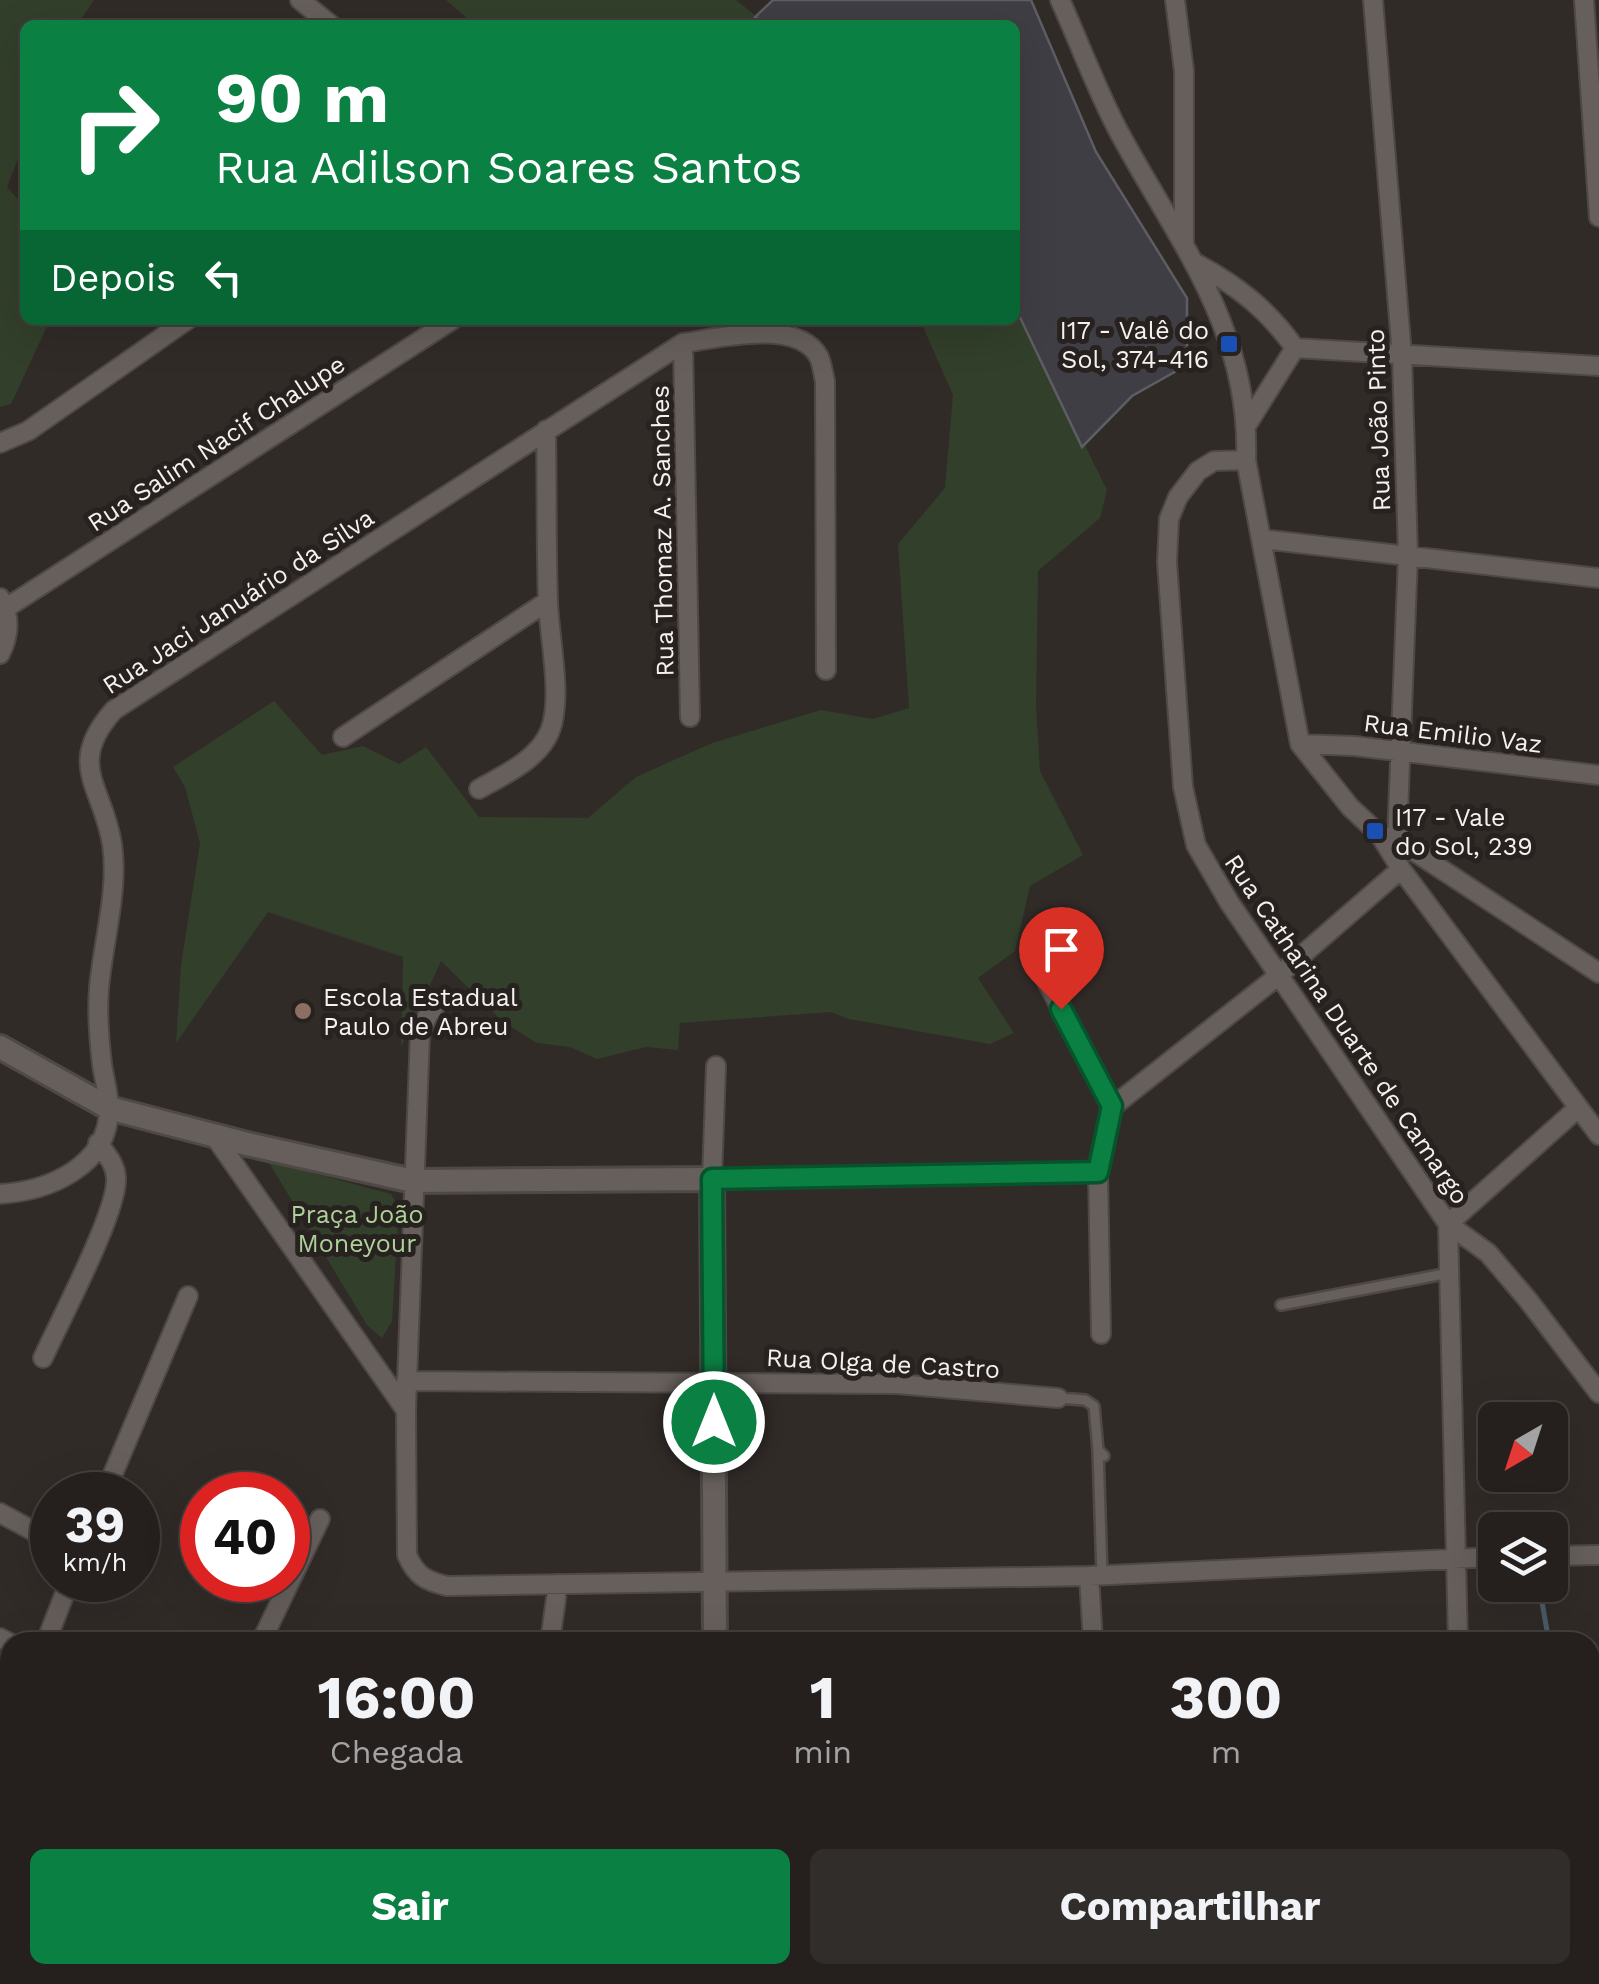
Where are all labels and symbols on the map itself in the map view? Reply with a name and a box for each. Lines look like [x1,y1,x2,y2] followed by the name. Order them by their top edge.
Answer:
[1059,316,1209,374] place label: I17 - Valê do Sol, 374-416
[1361,328,1396,512] street label: Rua João Pinto
[1218,333,1240,355] marker: I17 - Valê do Sol, 374-416
[82,349,350,537] street label: Rua Salim Nacif Chalupe
[645,385,680,677] street label: Rua Thomaz A. Sanches
[97,503,379,700] street label: Rua Jaci Januário da Silva
[1362,708,1544,759] street label: Rua Emilio Vaz
[1395,803,1533,861] place label: I17 - Vale do Sol, 239
[1364,820,1386,842] marker: I17 - Vale do Sol, 239
[1218,849,1475,1210] street label: Rua Catharina Duarte de Camargo
[1019,907,1104,1010] pin
[323,983,518,1041] place label: Escola Estadual Paulo de Abreu
[292,1000,314,1022] marker: Escola Estadual Paulo de Abreu
[291,1200,423,1258] park label: Praça João Moneyour
[765,1343,1001,1384] street label: Rua Olga de Castro
[662,1370,766,1474] position arrow
[1478,1402,1568,1492] north arrow
[180,1472,310,1602] speed limit sign: 40

